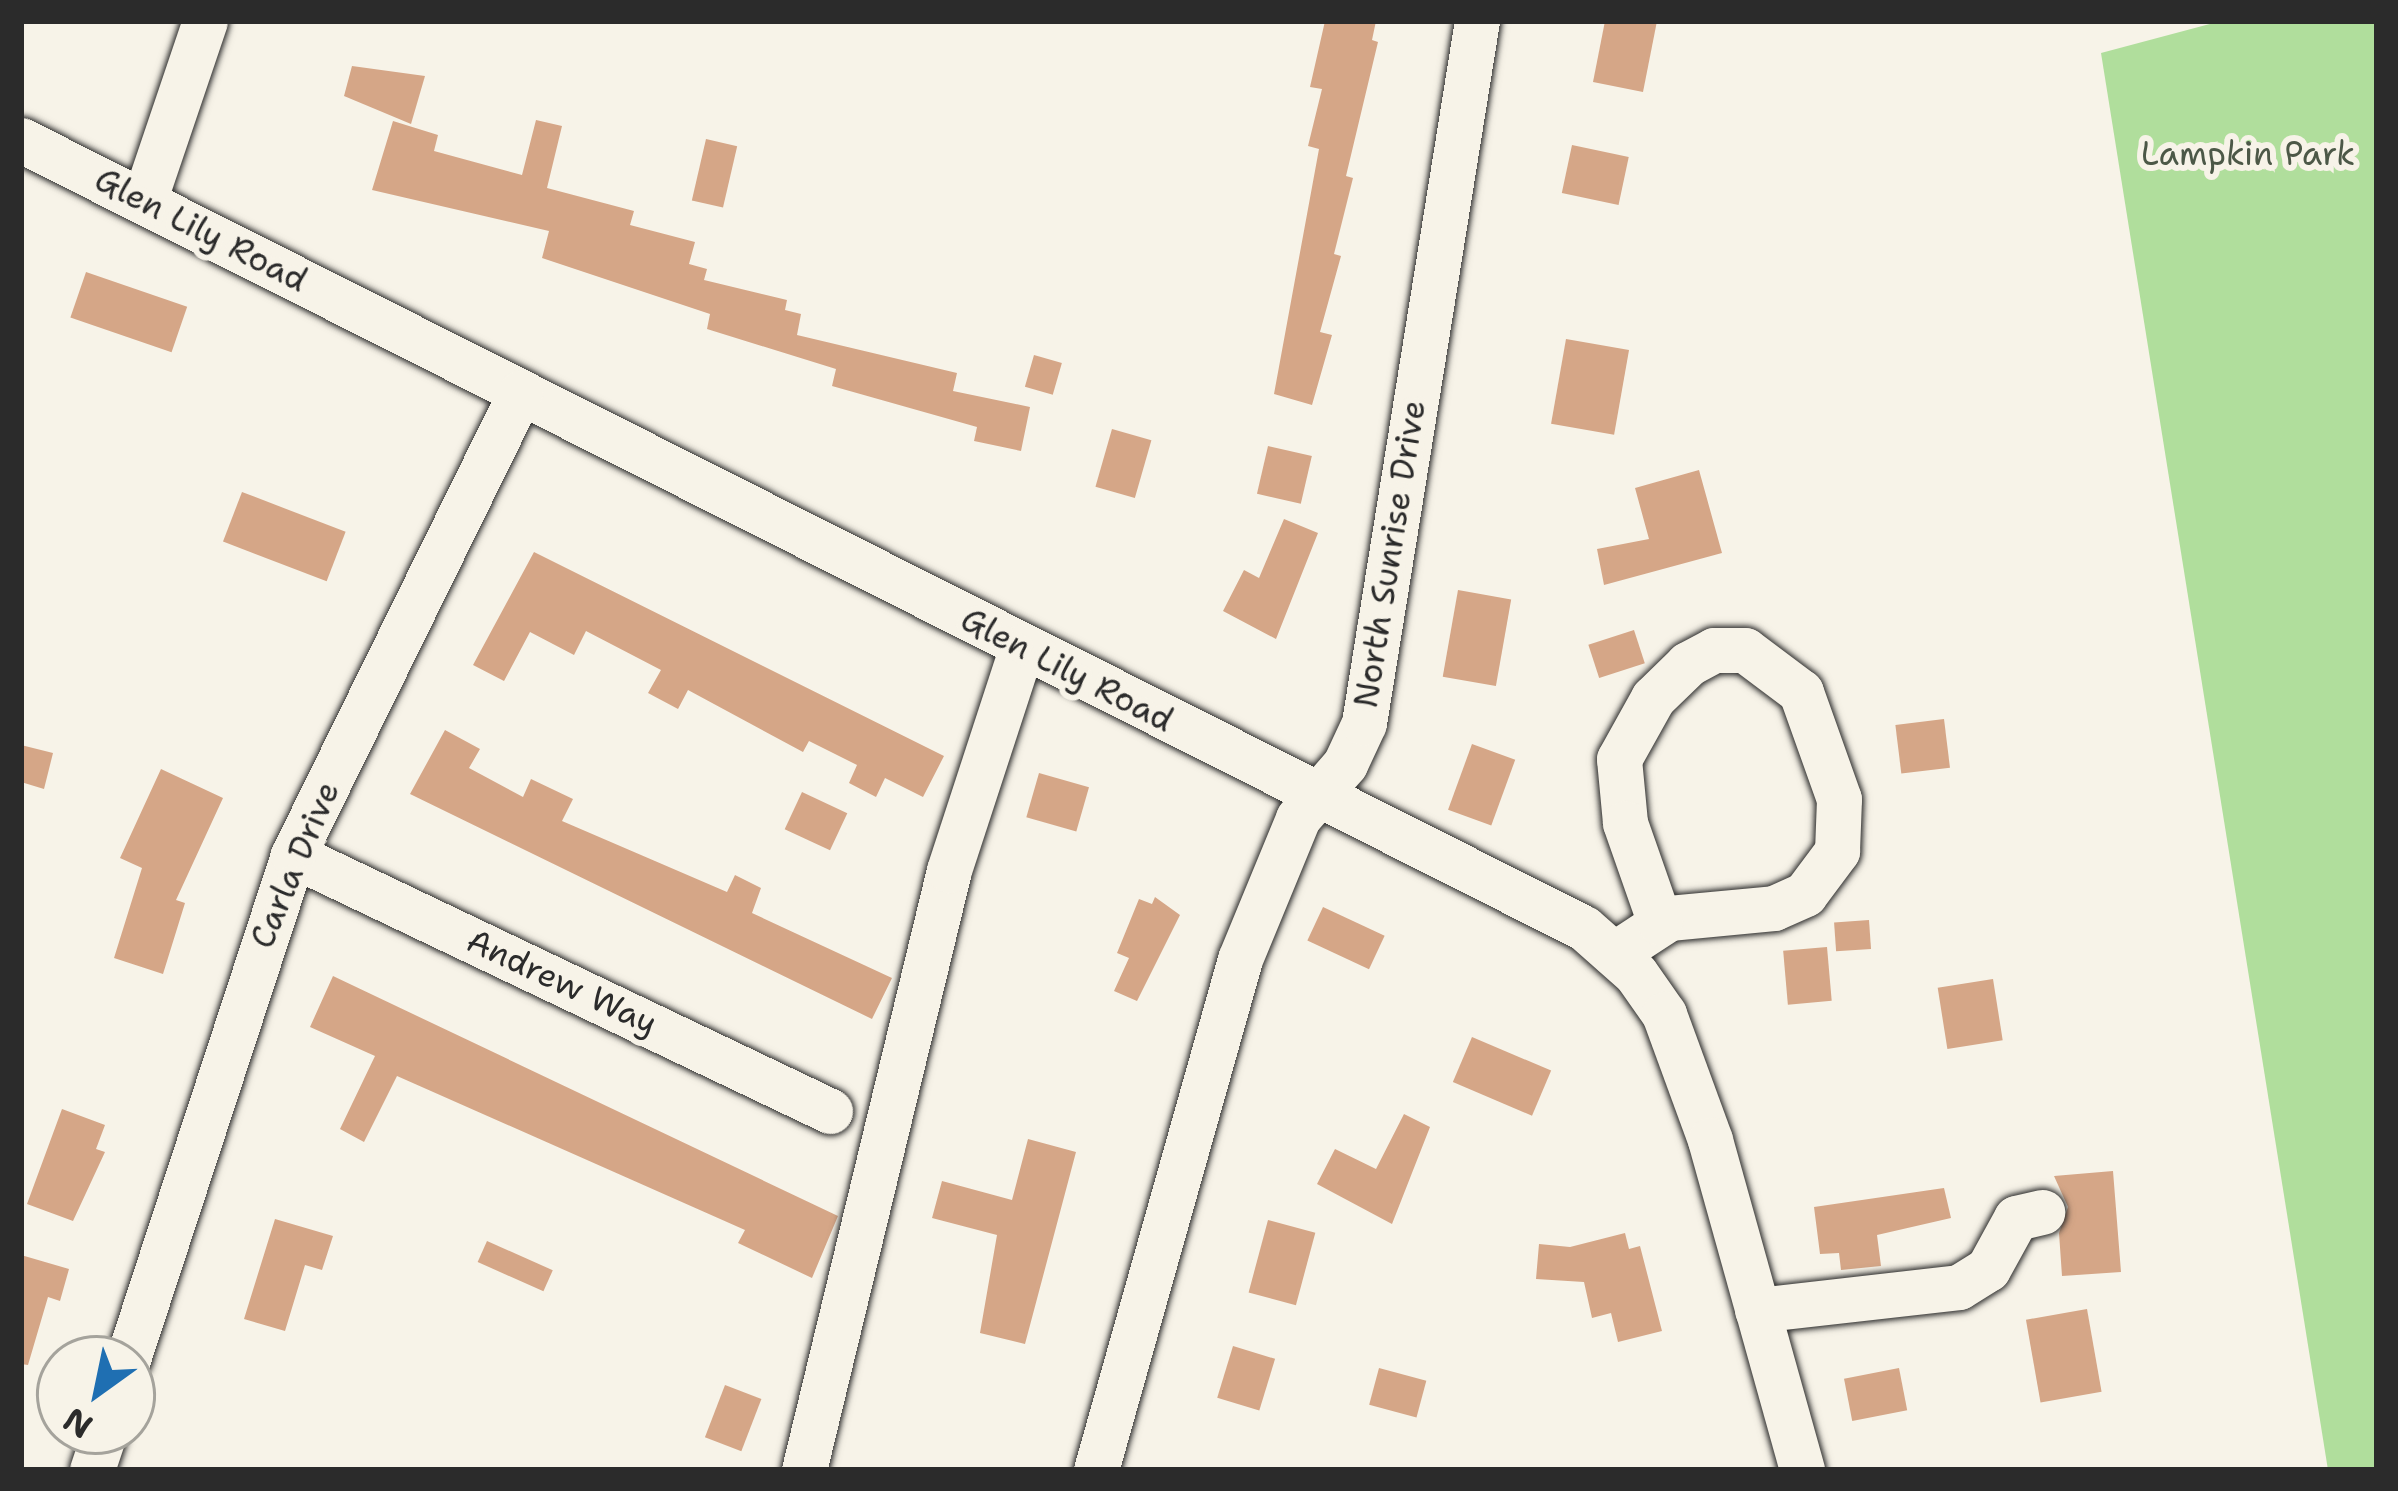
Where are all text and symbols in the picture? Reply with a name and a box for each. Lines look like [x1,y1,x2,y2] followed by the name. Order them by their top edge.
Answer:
[2141,134,2355,174] park label: Lampkin Park
[88,159,314,301] street label: Glen Lily Road
[1346,397,1434,711] street label: North Sunrise Drive
[954,599,1180,741] street label: Glen Lily Road
[242,776,348,954] street label: Carla Drive
[460,921,664,1043] street label: Andrew Way
[36,1335,156,1455] north arrow
[55,1397,101,1449] text: N

